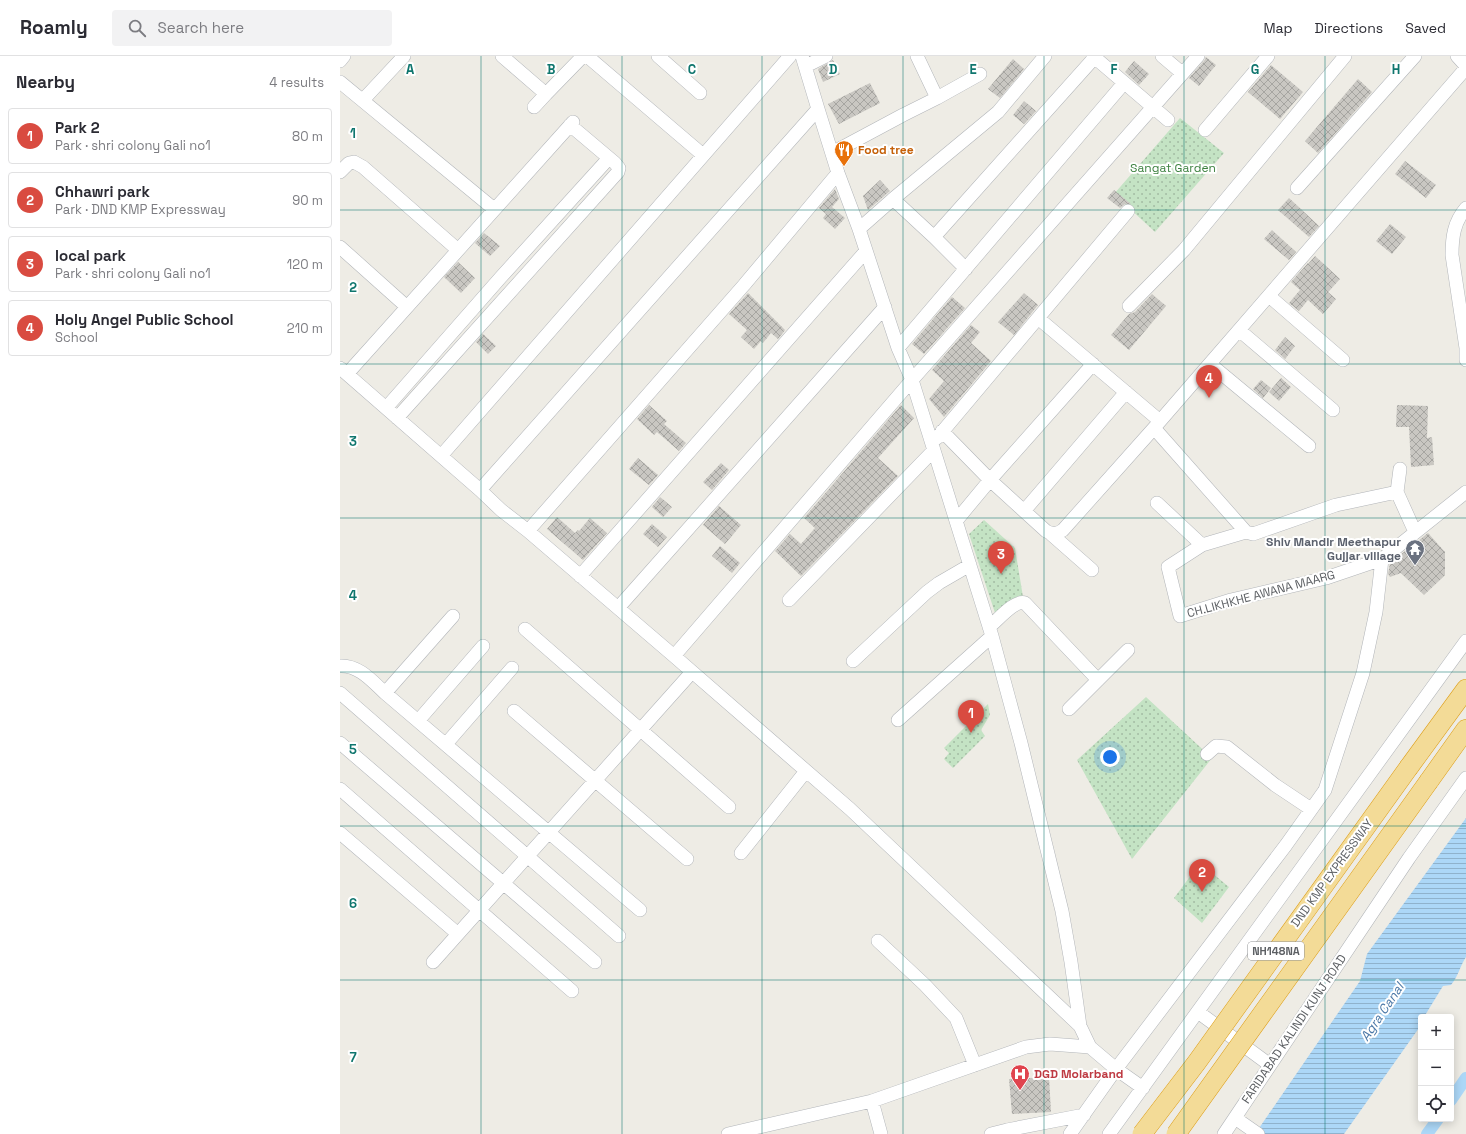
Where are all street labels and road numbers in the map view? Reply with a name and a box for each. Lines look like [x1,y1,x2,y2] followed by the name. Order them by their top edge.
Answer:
[1185,567,1337,621] street label: CH.LIKHKHE AWANA MAARG
[1287,815,1377,930] street label: DND KMP EXPRESSWAY
[1248,942,1304,960] road number: NH148NA
[1238,951,1350,1107] street label: FARIDABAD KALINDI KUNJ ROAD

